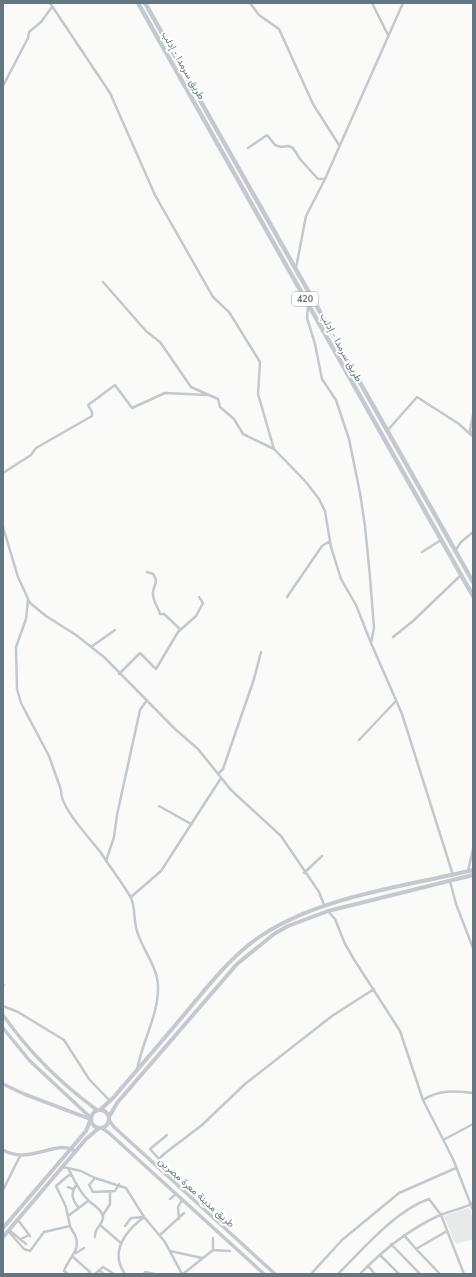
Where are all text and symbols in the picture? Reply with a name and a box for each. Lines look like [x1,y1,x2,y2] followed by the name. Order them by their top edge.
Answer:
[158,29,209,102] street label: طريق سرمدا - إدلب
[292,292,318,306] road number: 420
[316,311,366,385] street label: طريق سرمدا - إدلب
[155,1155,238,1231] street label: طريق مدينة معرة مصرين

